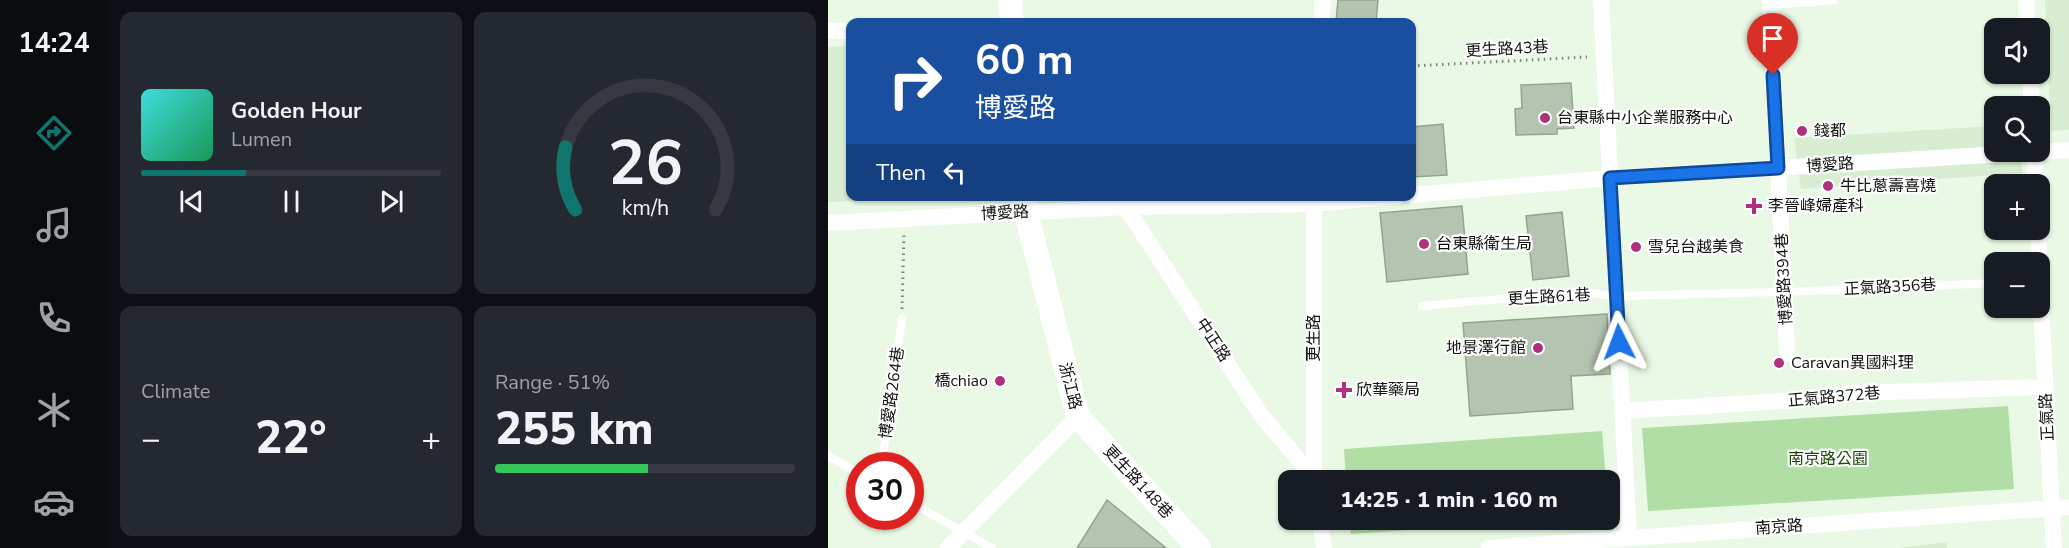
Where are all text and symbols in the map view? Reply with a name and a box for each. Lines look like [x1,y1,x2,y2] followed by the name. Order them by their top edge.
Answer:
[1747,13,1798,75] pin
[1984,18,2050,318] map controls
[1984,18,2050,84] button: sound
[1756,22,1789,55] icon: arrive
[18,25,90,62] text: 14:24
[975,32,1074,89] text: 60 m
[1465,36,1549,62] street label: 更生路43巷
[876,42,954,120] icon: right
[975,90,1056,127] text: 博愛路
[231,96,362,126] text: Golden Hour
[1984,96,2050,162] button: search
[1557,107,1733,129] place label: 台東縣中小企業服務中心
[1538,111,1552,125] marker: 台東縣中小企業服務中心
[33,112,75,154] icon: directions
[1814,120,1846,142] place label: 錢都
[608,121,682,206] text: 26
[1795,124,1809,138] marker: 錢都
[231,126,292,153] text: Lumen
[1805,152,1855,178] street label: 博愛路
[938,156,971,189] icon: left
[876,158,926,188] text: Then
[1984,174,2050,240] button: +
[1840,175,1936,197] place label: 牛比蔥壽喜燒
[1821,179,1835,193] marker: 牛比蔥壽喜燒
[175,185,208,218] icon: previous
[275,185,308,218] icon: pause
[375,185,408,218] icon: next
[621,194,669,224] text: km/h
[1768,195,1864,217] place label: 李晉峰婦產科
[1745,197,1763,215] marker: 李晉峰婦產科
[980,201,1030,225] street label: 博愛路
[33,204,75,246] icon: music
[1771,232,1797,326] street label: 博愛路394巷
[1436,233,1532,255] place label: 台東縣衛生局
[1648,236,1744,258] place label: 雪兒台越美食
[1417,237,1431,251] marker: 台東縣衛生局
[1629,240,1643,254] marker: 雪兒台越美食
[1984,252,2050,318] button: −
[1843,274,1937,300] street label: 正氣路356巷
[1507,284,1591,310] street label: 更生路61巷
[33,297,75,339] icon: phone
[1587,310,1651,374] position arrow
[1191,314,1235,366] street label: 中正路
[1303,314,1325,362] street label: 更生路
[1446,337,1526,359] place label: 地景澤行館
[1531,341,1545,355] marker: 地景澤行館
[875,346,909,440] street label: 博愛路264巷
[1791,352,1914,374] place label: Caravan異國料理
[1772,356,1786,370] marker: Caravan異國料理
[1054,360,1086,412] street label: 浙江路
[495,369,610,396] text: Range · 51%
[934,370,988,392] place label: 橋chiao
[993,374,1007,388] marker: 橋chiao
[141,378,210,405] text: Climate
[1356,379,1420,401] place label: 欣華藥局
[1787,382,1881,412] street label: 正氣路372巷
[1337,383,1351,397] marker: 欣華藥局
[33,389,75,431] icon: climate
[2035,392,2059,442] street label: 正氣路
[495,399,654,460] text: 255 km
[255,408,327,469] text: 22°
[141,417,161,462] text: −
[421,417,441,462] text: +
[1098,441,1178,523] street label: 更生路148巷
[1788,448,1868,470] park label: 南京路公園
[846,452,924,530] speed limit sign: 30
[33,481,75,523] icon: car
[1340,485,1558,515] text: 14:25 · 1 min · 160 m
[1754,514,1804,540] street label: 南京路

